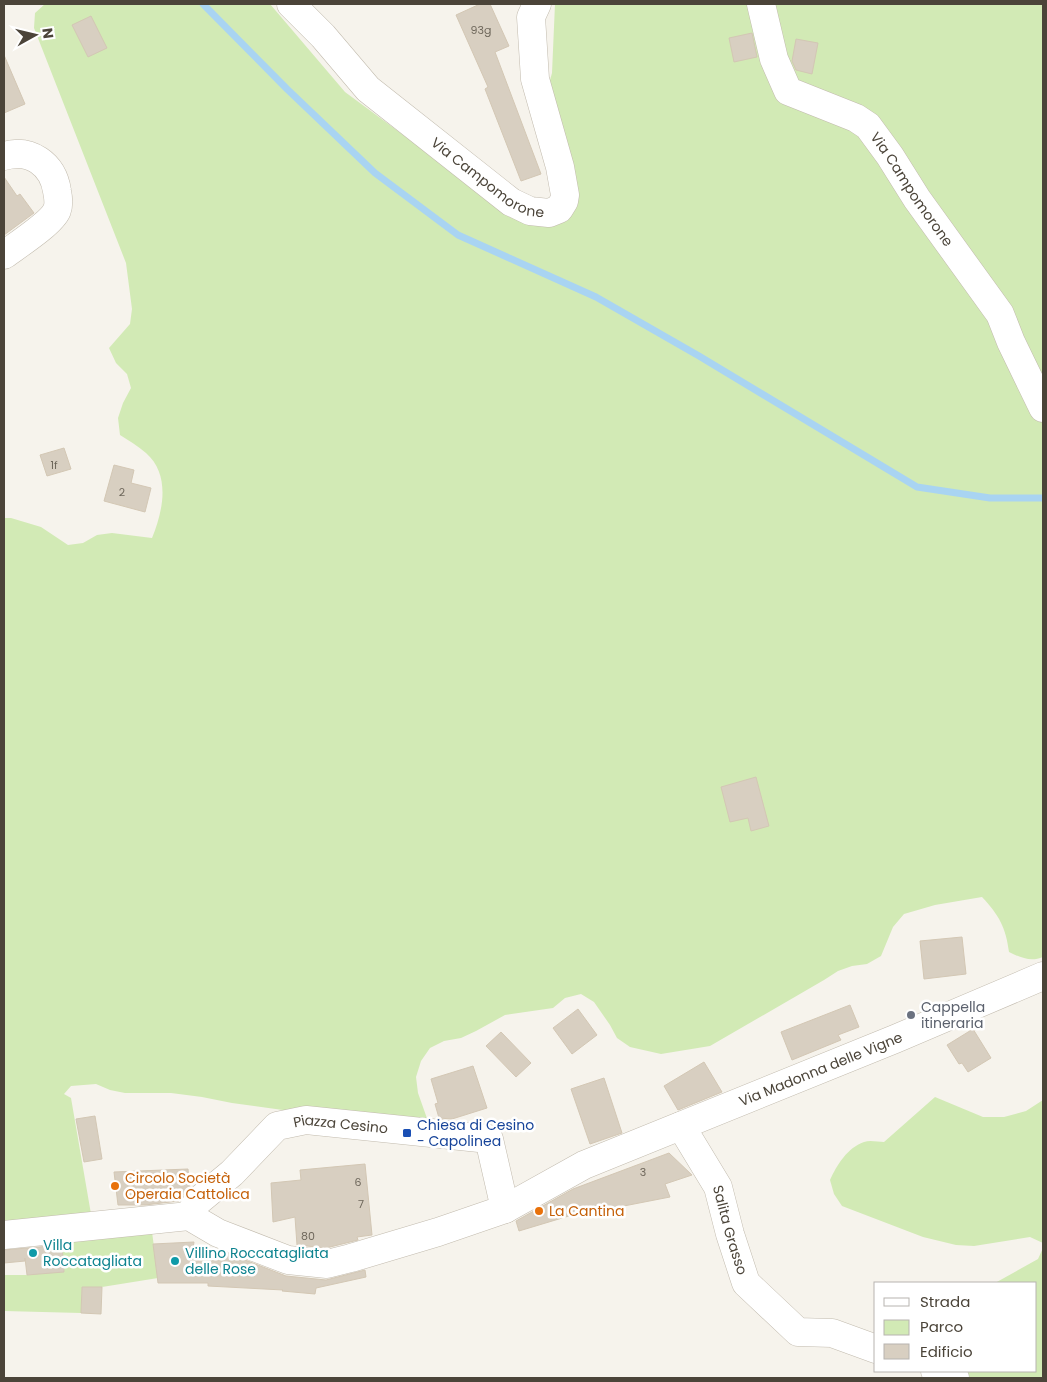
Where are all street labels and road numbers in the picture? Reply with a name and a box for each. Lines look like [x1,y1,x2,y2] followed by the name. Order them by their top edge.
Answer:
[866,128,958,251] street label: Via Campomorone
[427,133,545,222] street label: Via Campomorone
[736,1027,906,1111] street label: Via Madonna delle Vigne
[291,1110,389,1138] street label: Piazza Cesino
[708,1183,753,1277] street label: Salita Grasso

